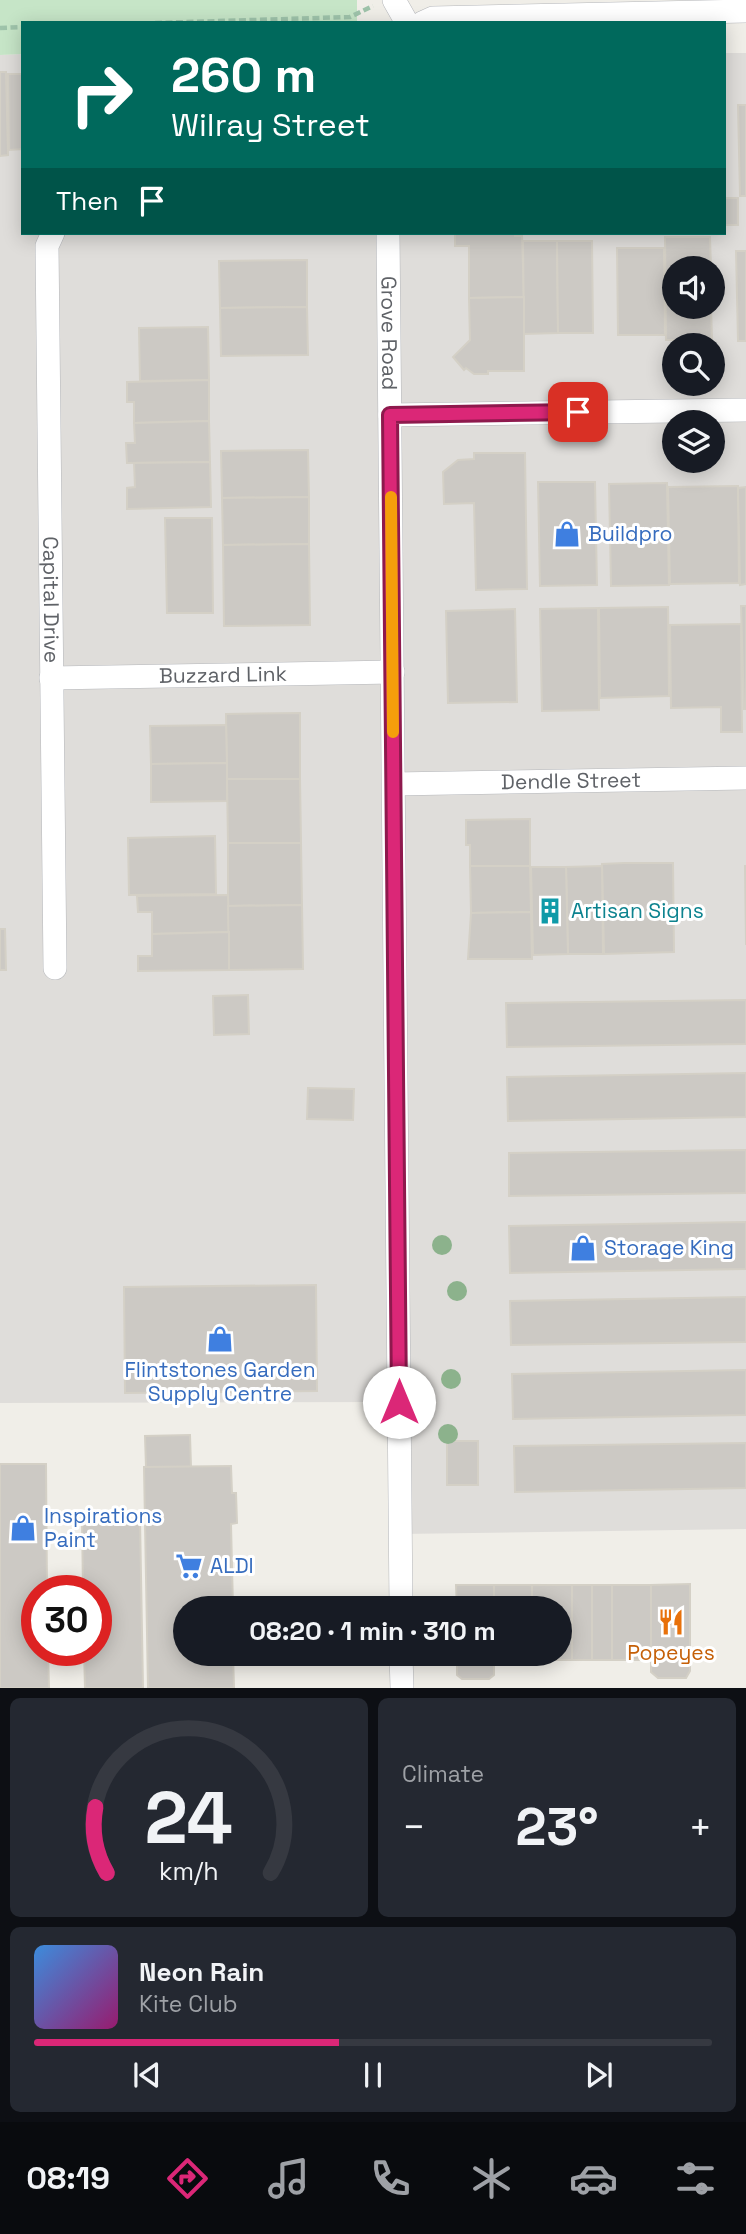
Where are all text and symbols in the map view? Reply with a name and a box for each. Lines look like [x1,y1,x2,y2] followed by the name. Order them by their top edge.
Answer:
[171,44,316,106] text: 260 m
[56,49,147,140] icon: right
[171,105,370,145] text: Wilray Street
[133,182,171,220] icon: arrive
[56,184,119,218] text: Then
[662,256,725,473] map controls
[662,256,725,319] button: sound
[375,276,403,390] street label: Grove Road
[662,333,725,396] button: search
[548,382,608,442] pin
[559,393,597,431] icon: arrive
[662,410,725,473] button: layers
[552,519,582,549] shop icon: Buildpro
[588,520,673,547] place label: Buildpro
[37,536,66,663] street label: Capital Drive
[159,660,287,689] street label: Buzzard Link
[501,766,641,795] street label: Dendle Street
[535,896,565,926] building icon: Artisan Signs
[571,897,704,924] place label: Artisan Signs
[568,1233,598,1263] shop icon: Storage King
[604,1234,734,1261] place label: Storage King
[205,1324,235,1354] shop icon: Flintstones Garden Supply Centre
[124,1356,316,1407] place label: Flintstones Garden Supply Centre
[362,1365,436,1439] position arrow
[44,1502,162,1553] place label: Inspirations Paint
[8,1513,38,1543] shop icon: Inspirations Paint
[174,1551,204,1581] supermarket icon: ALDI
[210,1552,254,1579] place label: ALDI
[21,1575,112,1666] speed limit sign: 30
[656,1607,686,1637] restaurant icon: Popeyes
[249,1614,496,1648] text: 08:20 · 1 min · 310 m
[627,1639,715,1666] place label: Popeyes
[402,1759,484,1789] text: Climate
[145,1772,233,1865] text: 24
[516,1794,599,1860] text: 23°
[402,1803,426,1851] text: −
[688,1803,712,1851] text: +
[159,1855,219,1887] text: km/h
[139,1955,264,1989] text: Neon Rain
[139,1989,238,2019] text: Kite Club
[128,2056,166,2094] icon: previous
[354,2056,392,2094] icon: pause
[580,2056,618,2094] icon: next
[163,2154,212,2203] icon: directions
[264,2154,313,2203] icon: music
[366,2154,415,2203] icon: phone
[467,2154,516,2203] icon: climate
[569,2154,618,2203] icon: car
[671,2154,720,2203] icon: filters
[26,2158,110,2198] text: 08:19

